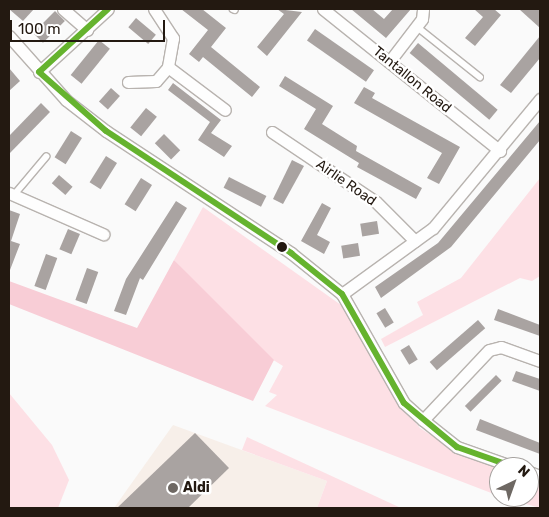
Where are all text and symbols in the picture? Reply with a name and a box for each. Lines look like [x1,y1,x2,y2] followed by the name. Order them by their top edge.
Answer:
[12,10,168,42] scale bar
[18,20,60,38] text: 100 m
[369,43,455,117] street label: Tantallon Road
[313,156,379,210] street label: Airlie Road
[277,242,287,252] unlabelled marker
[489,457,539,507] north arrow
[514,462,533,481] text: N
[183,480,210,496] place label: Aldi
[167,482,179,494] marker: Aldi

